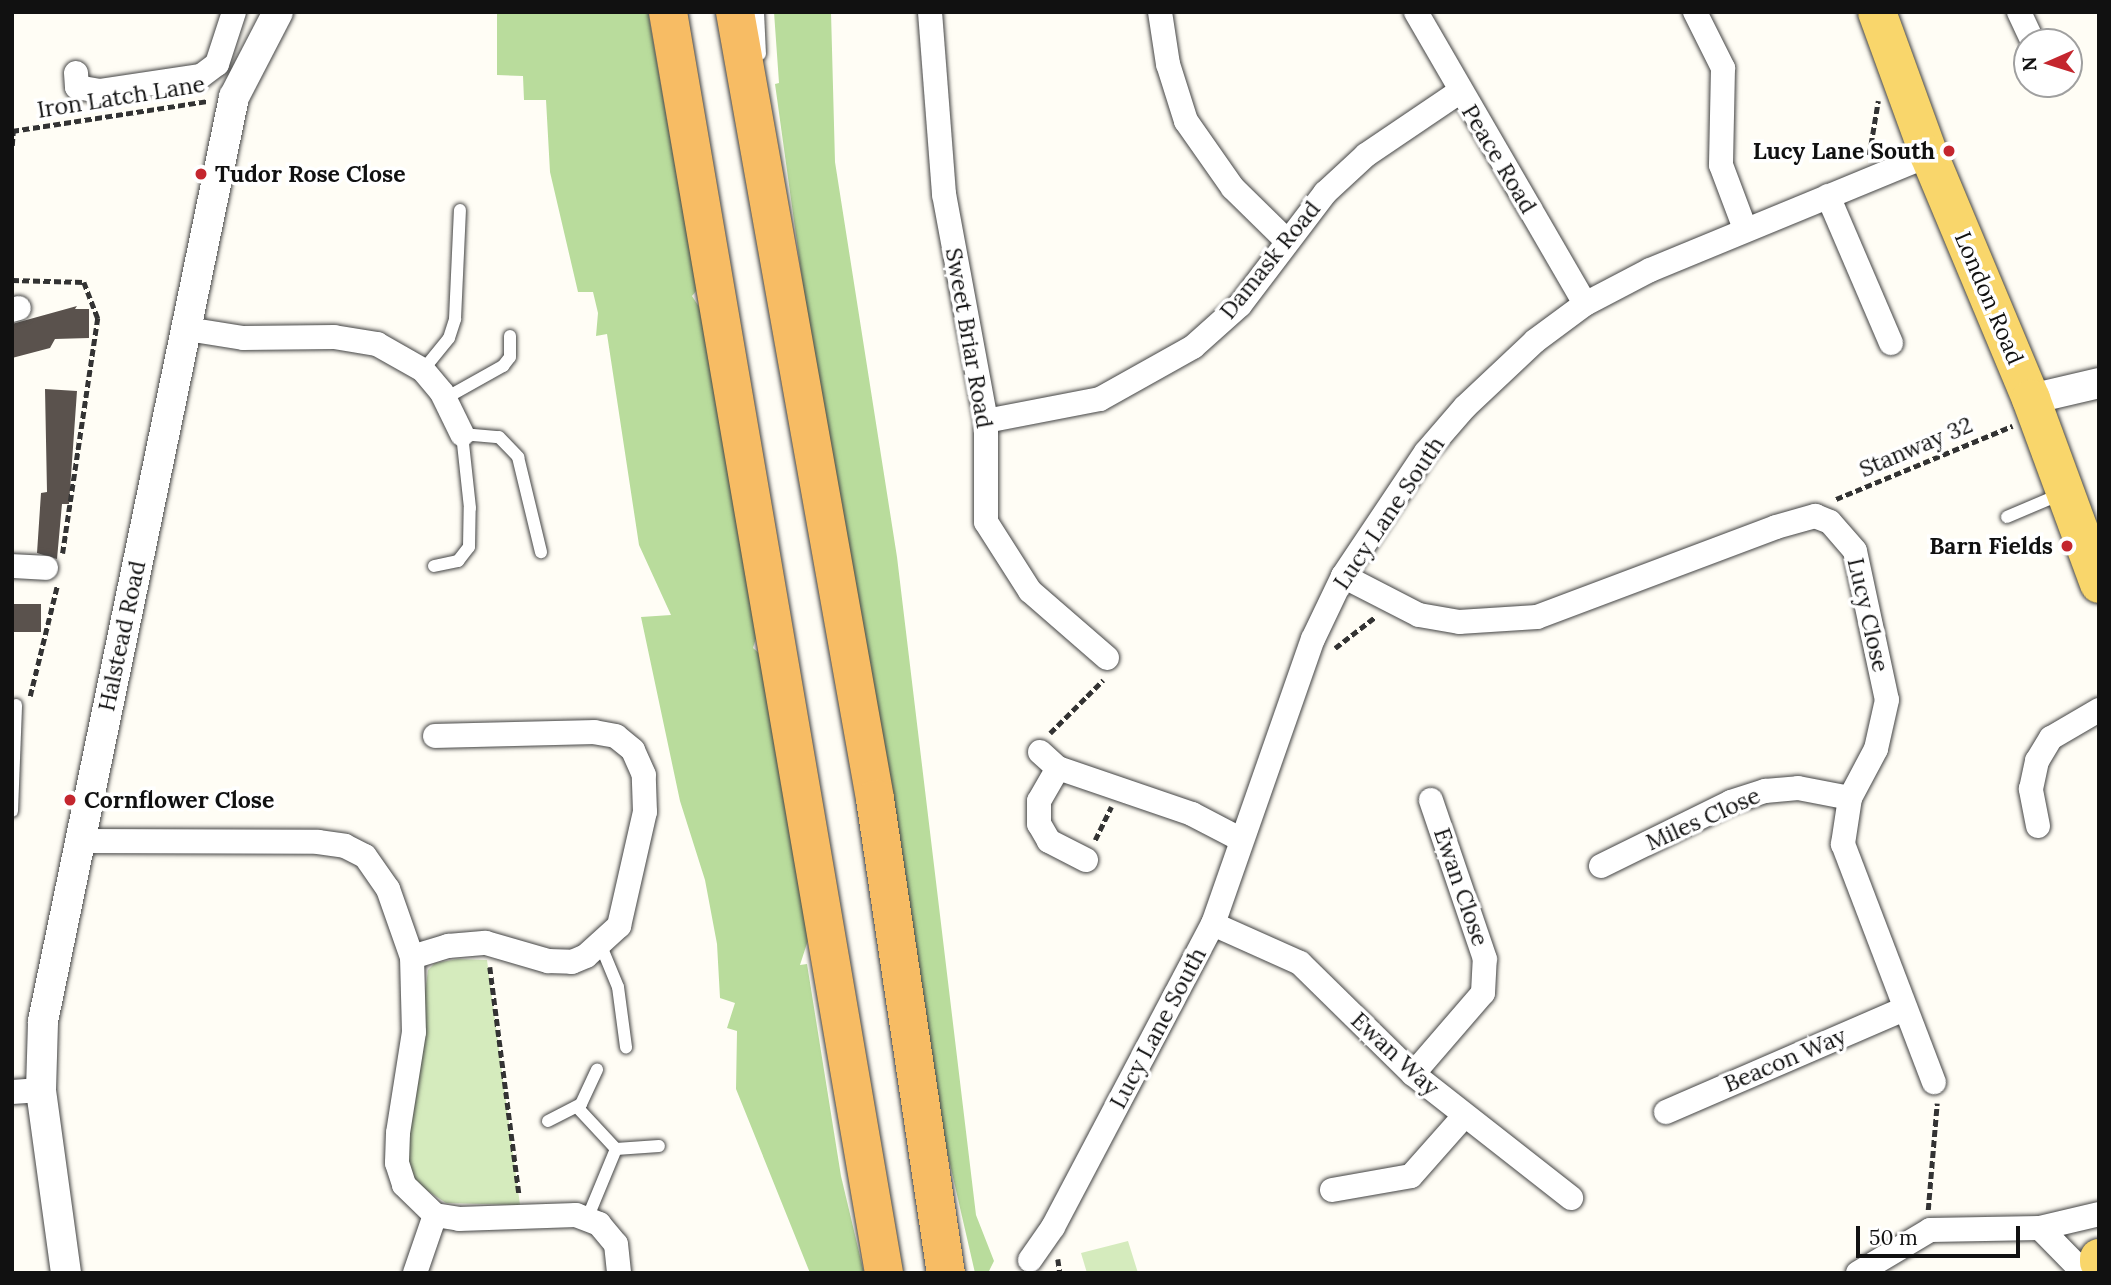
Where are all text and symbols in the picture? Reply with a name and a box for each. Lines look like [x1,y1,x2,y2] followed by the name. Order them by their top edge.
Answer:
[2013,28,2083,98] north arrow
[2017,56,2041,72] text: N
[35,70,207,124] street label: Iron Latch Lane
[1456,100,1542,218] street label: Peace Road
[1753,137,1935,165] place label: Lucy Lane South
[1941,143,1957,159] marker: Lucy Lane South
[215,160,406,188] place label: Tudor Rose Close
[193,166,209,182] marker: Tudor Rose Close
[1214,195,1326,325] street label: Damask Road
[1949,228,2029,368] street label: London Road
[940,246,998,430] street label: Sweet Briar Road
[1855,411,1977,483] street label: Stanway 32
[1328,431,1450,595] street label: Lucy Lane South
[1929,532,2053,560] place label: Barn Fields
[2059,538,2075,554] marker: Barn Fields
[1841,555,1895,675] street label: Lucy Close
[93,558,151,714] street label: Halstead Road
[1642,782,1764,856] street label: Miles Close
[84,786,274,814] place label: Cornflower Close
[62,792,78,808] marker: Cornflower Close
[1428,824,1494,950] street label: Ewan Close
[1104,943,1212,1113] street label: Lucy Lane South
[1345,1006,1445,1102] street label: Ewan Way
[1720,1022,1850,1098] street label: Beacon Way
[1859,1212,2024,1256] scale bar
[1869,1224,1918,1251] text: 50 m

